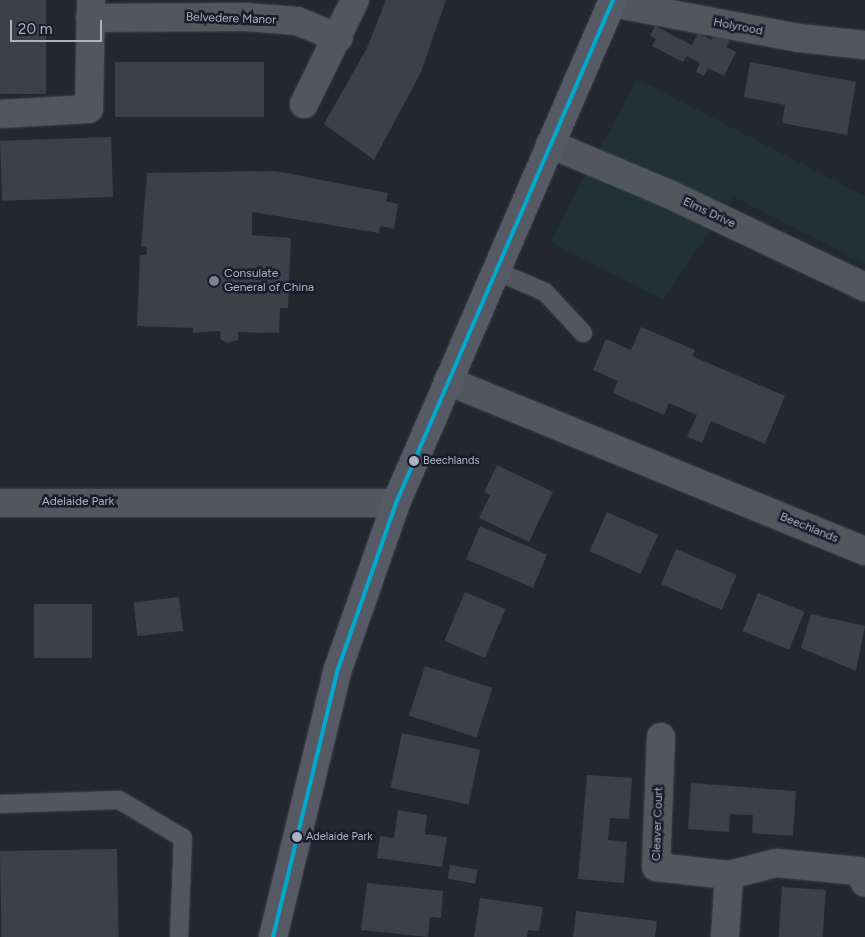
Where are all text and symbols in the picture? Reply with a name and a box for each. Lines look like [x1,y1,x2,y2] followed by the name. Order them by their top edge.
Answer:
[12,10,105,42] scale bar
[186,10,276,28] street label: Belvedere Manor
[712,15,764,39] street label: Holyrood
[18,20,52,38] text: 20 m
[680,195,738,231] street label: Elms Drive
[224,267,314,295] place label: Consulate General of China
[208,275,220,287] marker: Consulate General of China
[423,454,480,468] place label: Beechlands
[409,456,419,466] marker: Beechlands
[42,495,114,509] street label: Adelaide Park
[778,510,840,546] street label: Beechlands
[650,787,666,861] street label: Cleaver Court
[306,830,372,844] place label: Adelaide Park
[292,832,302,842] marker: Adelaide Park

